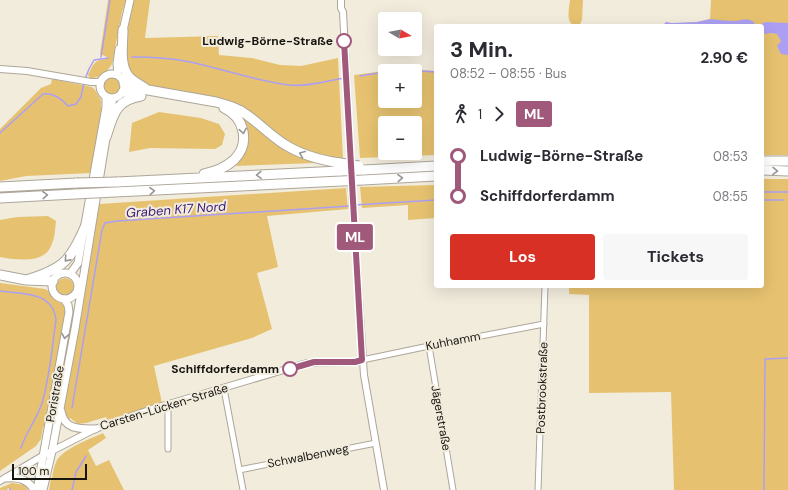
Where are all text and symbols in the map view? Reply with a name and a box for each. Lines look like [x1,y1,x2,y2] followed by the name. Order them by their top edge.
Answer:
[378,12,422,56] north arrow
[378,12,422,160] map controls
[202,33,333,49] place label: Ludwig-Börne-Straße
[336,33,352,49] marker: Ludwig-Börne-Straße
[450,35,513,64] text: 3 Min.
[701,48,748,68] text: 2.90 €
[378,64,422,108] button: +
[450,65,567,82] text: 08:52 – 08:55 · Bus
[450,103,472,125] icon: walk
[488,103,510,125] icon: forward
[524,105,544,123] text: ML
[478,106,482,123] text: 1
[378,116,422,160] button: −
[238,128,246,134] one-way arrow
[480,146,643,166] text: Ludwig-Börne-Straße
[713,148,748,165] text: 08:53
[299,150,306,158] one-way arrow
[772,167,778,175] one-way arrow
[256,171,262,179] one-way arrow
[397,174,403,183] one-way arrow
[149,186,155,195] one-way arrow
[480,186,615,206] text: Schiffdorferdamm
[713,188,748,205] text: 08:55
[42,191,48,200] one-way arrow
[125,197,228,221] water label: Graben K17 Nord
[337,224,373,250] line badge: ML
[345,228,365,246] text: ML
[450,234,595,280] button: Los
[603,234,748,280] button: Tickets
[65,254,72,262] one-way arrow
[424,328,482,354] street label: Kuhhamm
[61,333,70,339] one-way arrow
[532,342,552,434] street label: Postbrookstraße
[171,361,279,377] place label: Schiffdorferdamm
[282,361,298,377] marker: Schiffdorferdamm
[42,364,68,423] street label: Poristraße
[98,380,230,434] street label: Carsten-Lücken-Straße
[427,384,455,452] street label: Jägerstraße
[266,440,350,472] street label: Schwalbenweg
[12,462,87,481] scale bar
[18,464,49,478] text: 100 m

